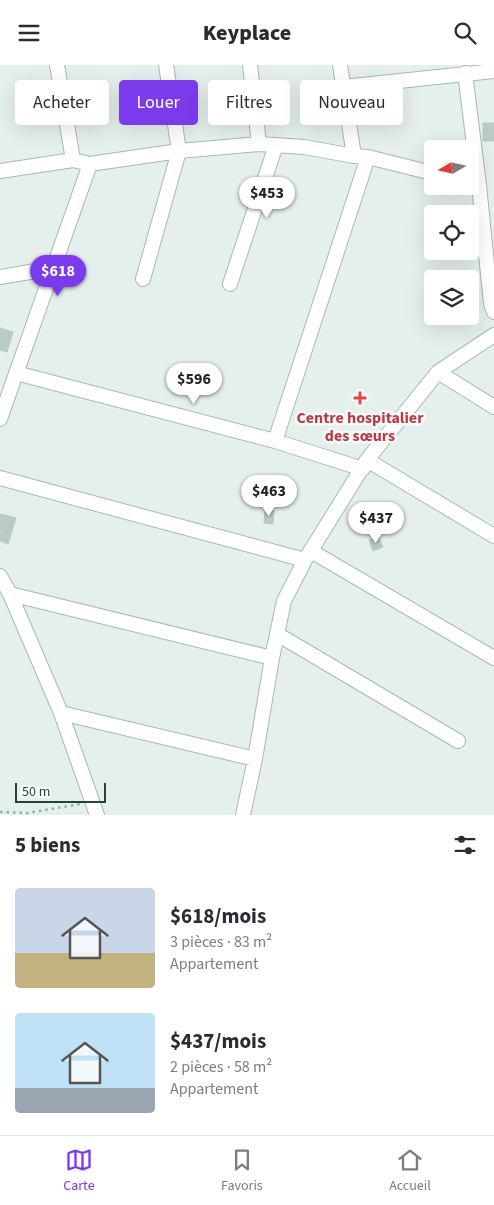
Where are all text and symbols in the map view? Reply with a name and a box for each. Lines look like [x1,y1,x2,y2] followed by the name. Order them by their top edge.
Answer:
[203,17,291,49] text: Keyplace
[15,19,43,47] icon: menu
[451,19,479,47] icon: search
[15,80,109,125] chip: Acheter
[119,80,198,125] chip: Louer
[208,80,290,125] chip: Filtres
[300,80,403,125] chip: Nouveau
[424,140,479,195] north arrow
[424,140,479,325] map controls
[237,177,297,219] pin: $453
[250,182,284,204] text: $453
[424,205,479,260] button: locate
[28,255,88,297] pin: $618
[41,260,75,282] text: $618
[424,270,479,325] button: layers
[164,363,224,405] pin: $596
[177,368,211,390] text: $596
[353,391,367,405] marker: Centre hospitalier des sœurs
[296,407,424,447] place label: Centre hospitalier des sœurs
[239,475,299,517] pin: $463
[252,480,286,502] text: $463
[346,501,406,544] pin: $437
[359,507,393,529] text: $437
[15,780,106,803] scale bar
[22,782,50,802] text: 50 m
[15,830,80,860] text: 5 biens
[451,831,479,859] icon: filters
[170,901,266,931] text: $618/mois
[55,908,115,968] icon: home
[170,931,272,953] text: 3 pièces · 83 m²
[170,953,258,975] text: Appartement
[170,1026,266,1056] text: $437/mois
[55,1033,115,1093] icon: home
[170,1056,272,1078] text: 2 pièces · 58 m²
[170,1078,258,1100] text: Appartement
[63,1146,95,1196] tab: Carte
[221,1146,263,1196] tab: Favoris
[389,1146,431,1196] tab: Accueil

